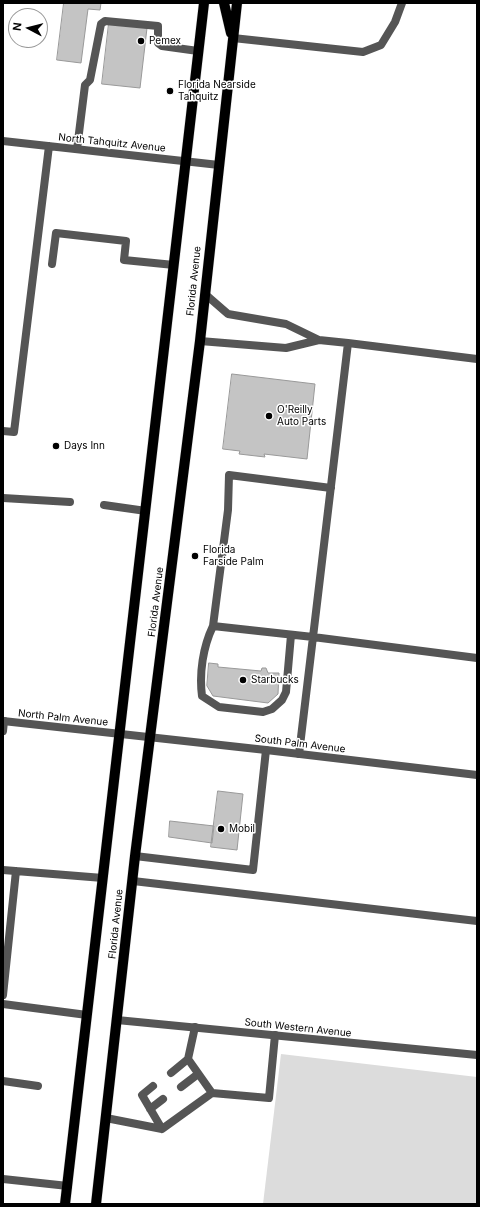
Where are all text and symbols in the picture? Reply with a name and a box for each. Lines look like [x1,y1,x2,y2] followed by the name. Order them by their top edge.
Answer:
[8,8,48,48] north arrow
[10,22,25,32] text: N
[149,35,181,47] place label: Pemex
[136,36,146,46] marker: Pemex
[178,79,256,102] place label: Florida Nearside Tahquitz
[165,86,175,96] marker: Florida Nearside Tahquitz
[58,131,166,155] street label: North Tahquitz Avenue
[184,245,204,317] street label: Florida Avenue
[277,404,326,428] place label: O'Reilly Auto Parts
[264,411,274,421] marker: O'Reilly Auto Parts
[64,440,105,452] place label: Days Inn
[51,441,61,451] marker: Days Inn
[203,544,264,568] place label: Florida Farside Palm
[190,551,200,561] marker: Florida Farside Palm
[146,566,166,638] street label: Florida Avenue
[251,674,299,686] place label: Starbucks
[238,675,248,685] marker: Starbucks
[17,707,109,729] street label: North Palm Avenue
[254,732,346,756] street label: South Palm Avenue
[229,823,255,835] place label: Mobil
[216,824,226,834] marker: Mobil
[106,888,126,960] street label: Florida Avenue
[244,1016,352,1040] street label: South Western Avenue

